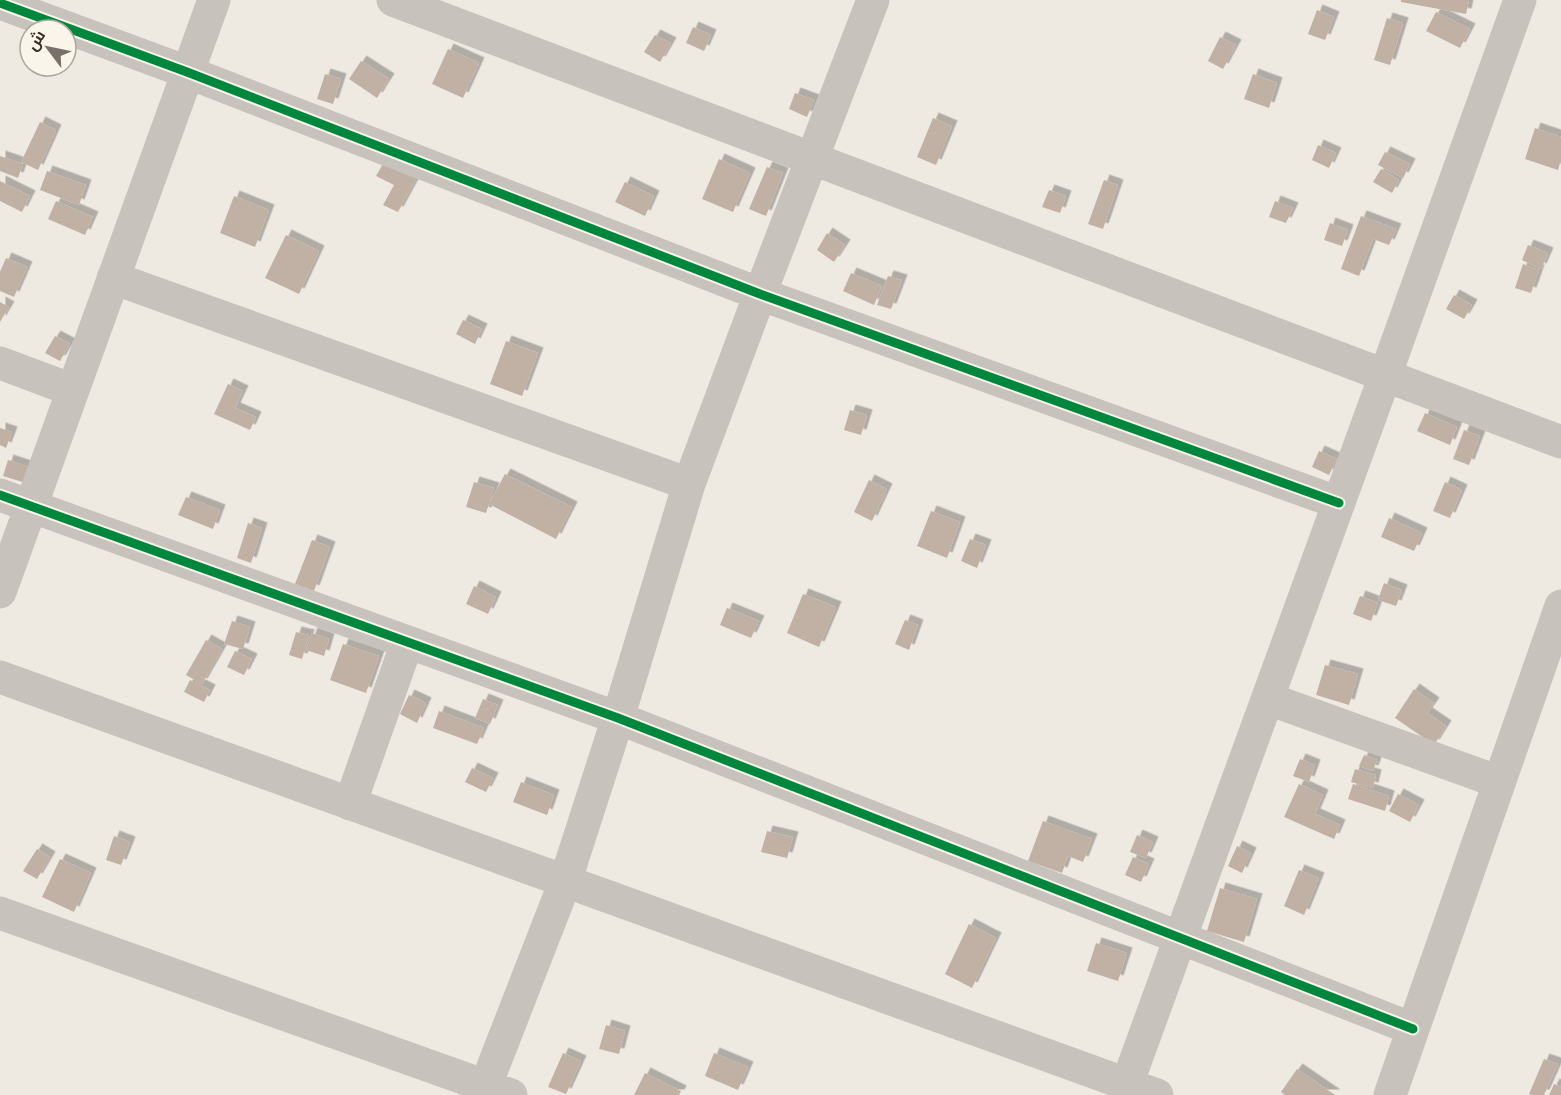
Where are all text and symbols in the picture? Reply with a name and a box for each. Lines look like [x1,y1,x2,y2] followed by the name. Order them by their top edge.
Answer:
[18,18,78,78] north arrow
[21,26,49,54] text: ش

